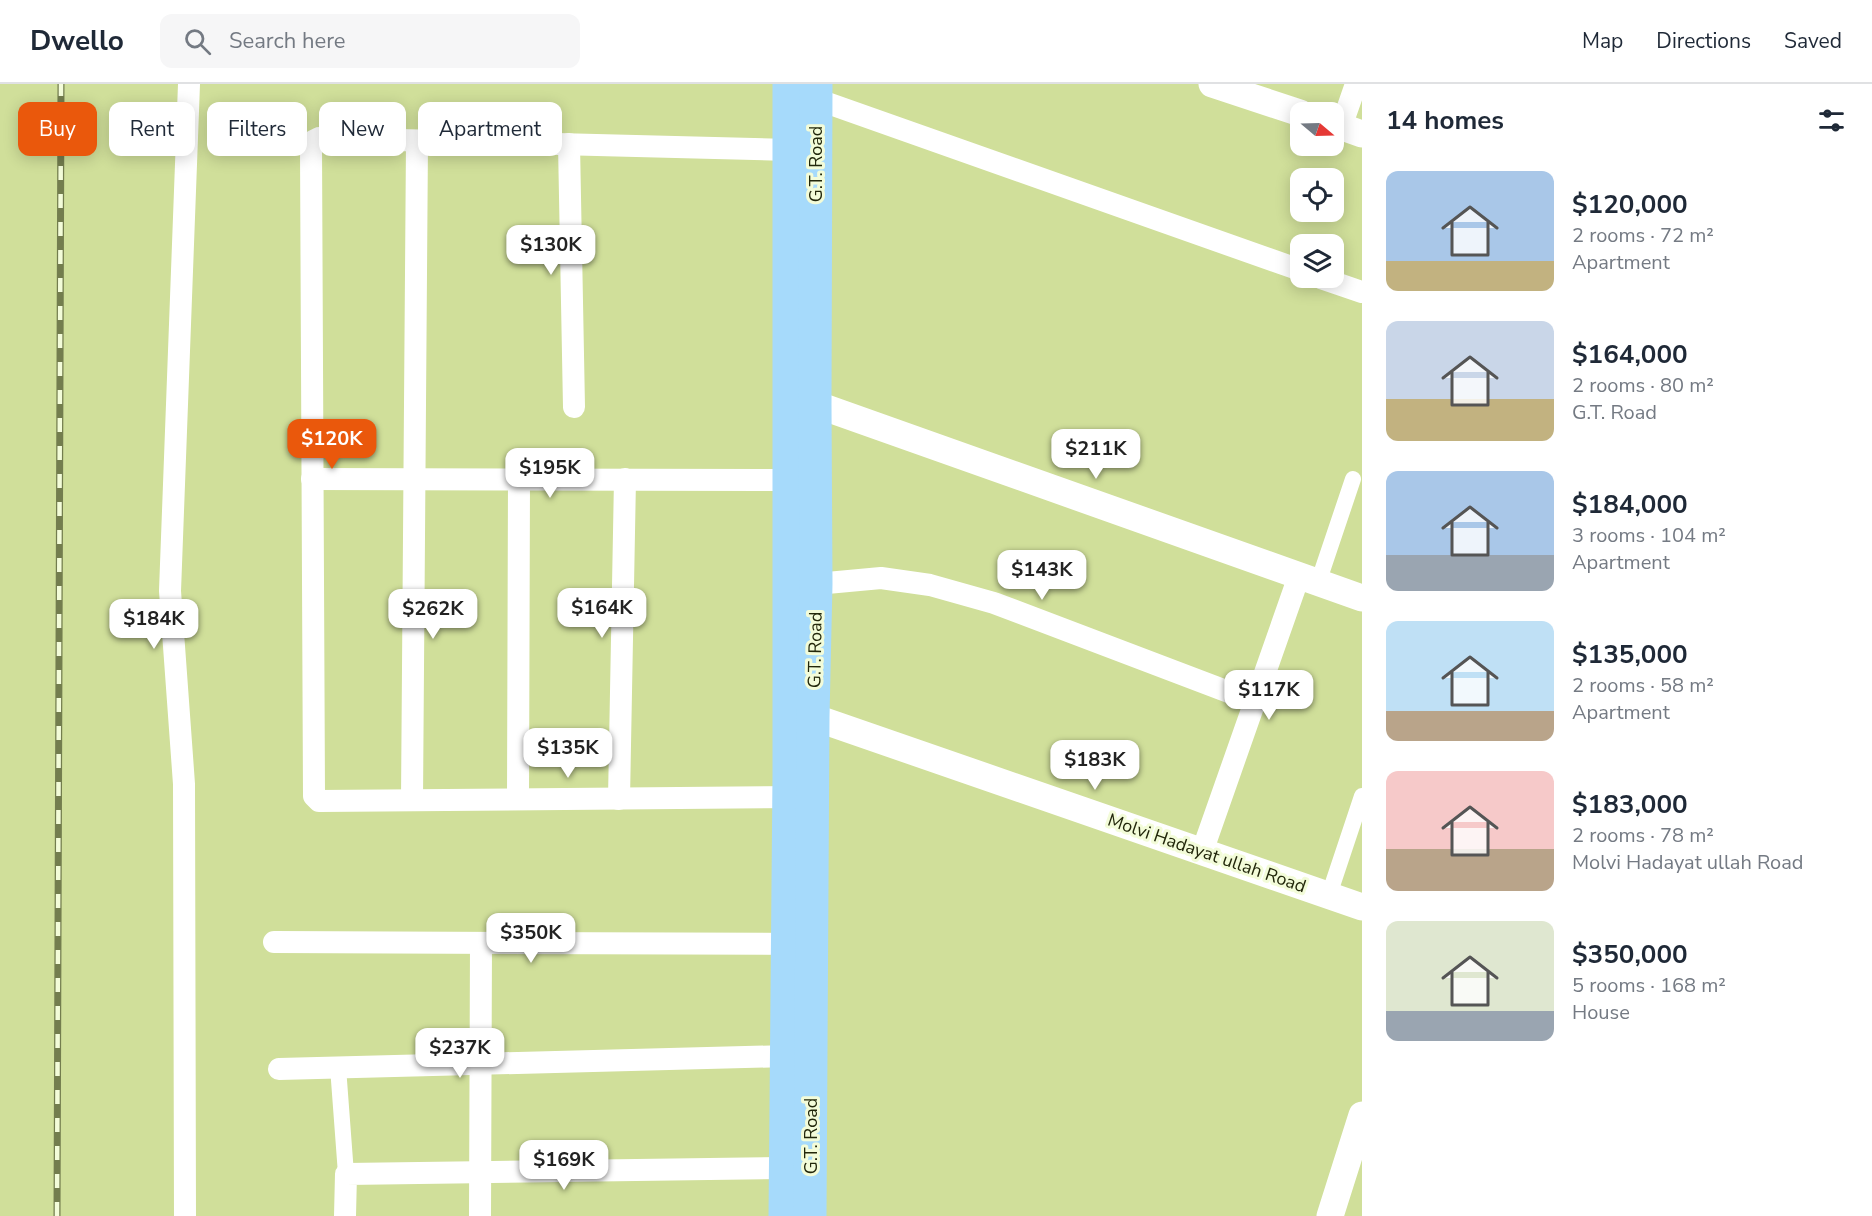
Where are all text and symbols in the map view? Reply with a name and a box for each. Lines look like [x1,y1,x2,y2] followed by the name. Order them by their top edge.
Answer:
[160,14,580,68] search box
[30,22,124,60] text: Dwello
[181,25,214,58] icon: search
[229,26,346,56] text: Search here
[1582,27,1623,55] text: Map
[1656,27,1751,55] text: Directions
[1784,27,1842,55] text: Saved
[18,102,97,156] chip: Buy
[109,102,195,156] chip: Rent
[207,102,307,156] chip: Filters
[319,102,406,156] chip: New
[418,102,562,156] chip: Apartment
[1290,102,1344,156] north arrow
[1290,102,1344,288] map controls
[1386,103,1504,138] text: 14 homes
[1815,104,1848,137] icon: filters
[804,126,828,202] street label: G.T. Road
[1290,168,1344,222] button: locate
[1572,187,1688,222] text: $120,000
[1434,195,1506,267] icon: home
[1572,222,1714,249] text: 2 rooms · 72 m²
[509,225,593,276] pin: $130K
[520,231,582,258] text: $130K
[1290,234,1344,288] button: layers
[1572,249,1670,276] text: Apartment
[1572,337,1688,372] text: $164,000
[1434,345,1506,417] icon: home
[1572,372,1714,399] text: 2 rooms · 80 m²
[1572,399,1657,426] text: G.T. Road
[290,419,374,470] pin: $120K
[301,425,363,452] text: $120K
[1054,429,1138,480] pin: $211K
[1065,435,1127,462] text: $211K
[508,448,592,499] pin: $195K
[519,454,581,481] text: $195K
[1572,487,1688,522] text: $184,000
[1434,495,1506,567] icon: home
[1572,522,1726,549] text: 3 rooms · 104 m²
[1572,549,1670,576] text: Apartment
[1000,550,1084,601] pin: $143K
[1011,556,1073,583] text: $143K
[560,588,644,639] pin: $164K
[391,589,475,640] pin: $262K
[571,594,633,621] text: $164K
[402,595,464,622] text: $262K
[112,599,196,650] pin: $184K
[123,605,185,632] text: $184K
[802,612,828,688] street label: G.T. Road
[1572,637,1688,672] text: $135,000
[1434,645,1506,717] icon: home
[1227,670,1311,721] pin: $117K
[1572,672,1714,699] text: 2 rooms · 58 m²
[1238,676,1300,703] text: $117K
[1572,699,1670,726] text: Apartment
[526,728,610,779] pin: $135K
[537,734,599,761] text: $135K
[1053,740,1137,791] pin: $183K
[1064,746,1126,773] text: $183K
[1572,787,1688,822] text: $183,000
[1434,795,1506,867] icon: home
[1105,808,1309,898] street label: Molvi Hadayat ullah Road
[1572,822,1714,849] text: 2 rooms · 78 m²
[1572,849,1803,876] text: Molvi Hadayat ullah Road
[489,913,573,964] pin: $350K
[500,919,562,946] text: $350K
[1572,937,1688,972] text: $350,000
[1434,945,1506,1017] icon: home
[1572,972,1726,999] text: 5 rooms · 168 m²
[1572,999,1630,1026] text: House
[418,1028,502,1079] pin: $237K
[429,1034,491,1061] text: $237K
[799,1098,823,1174] street label: G.T. Road
[522,1140,606,1191] pin: $169K
[533,1146,595,1173] text: $169K

